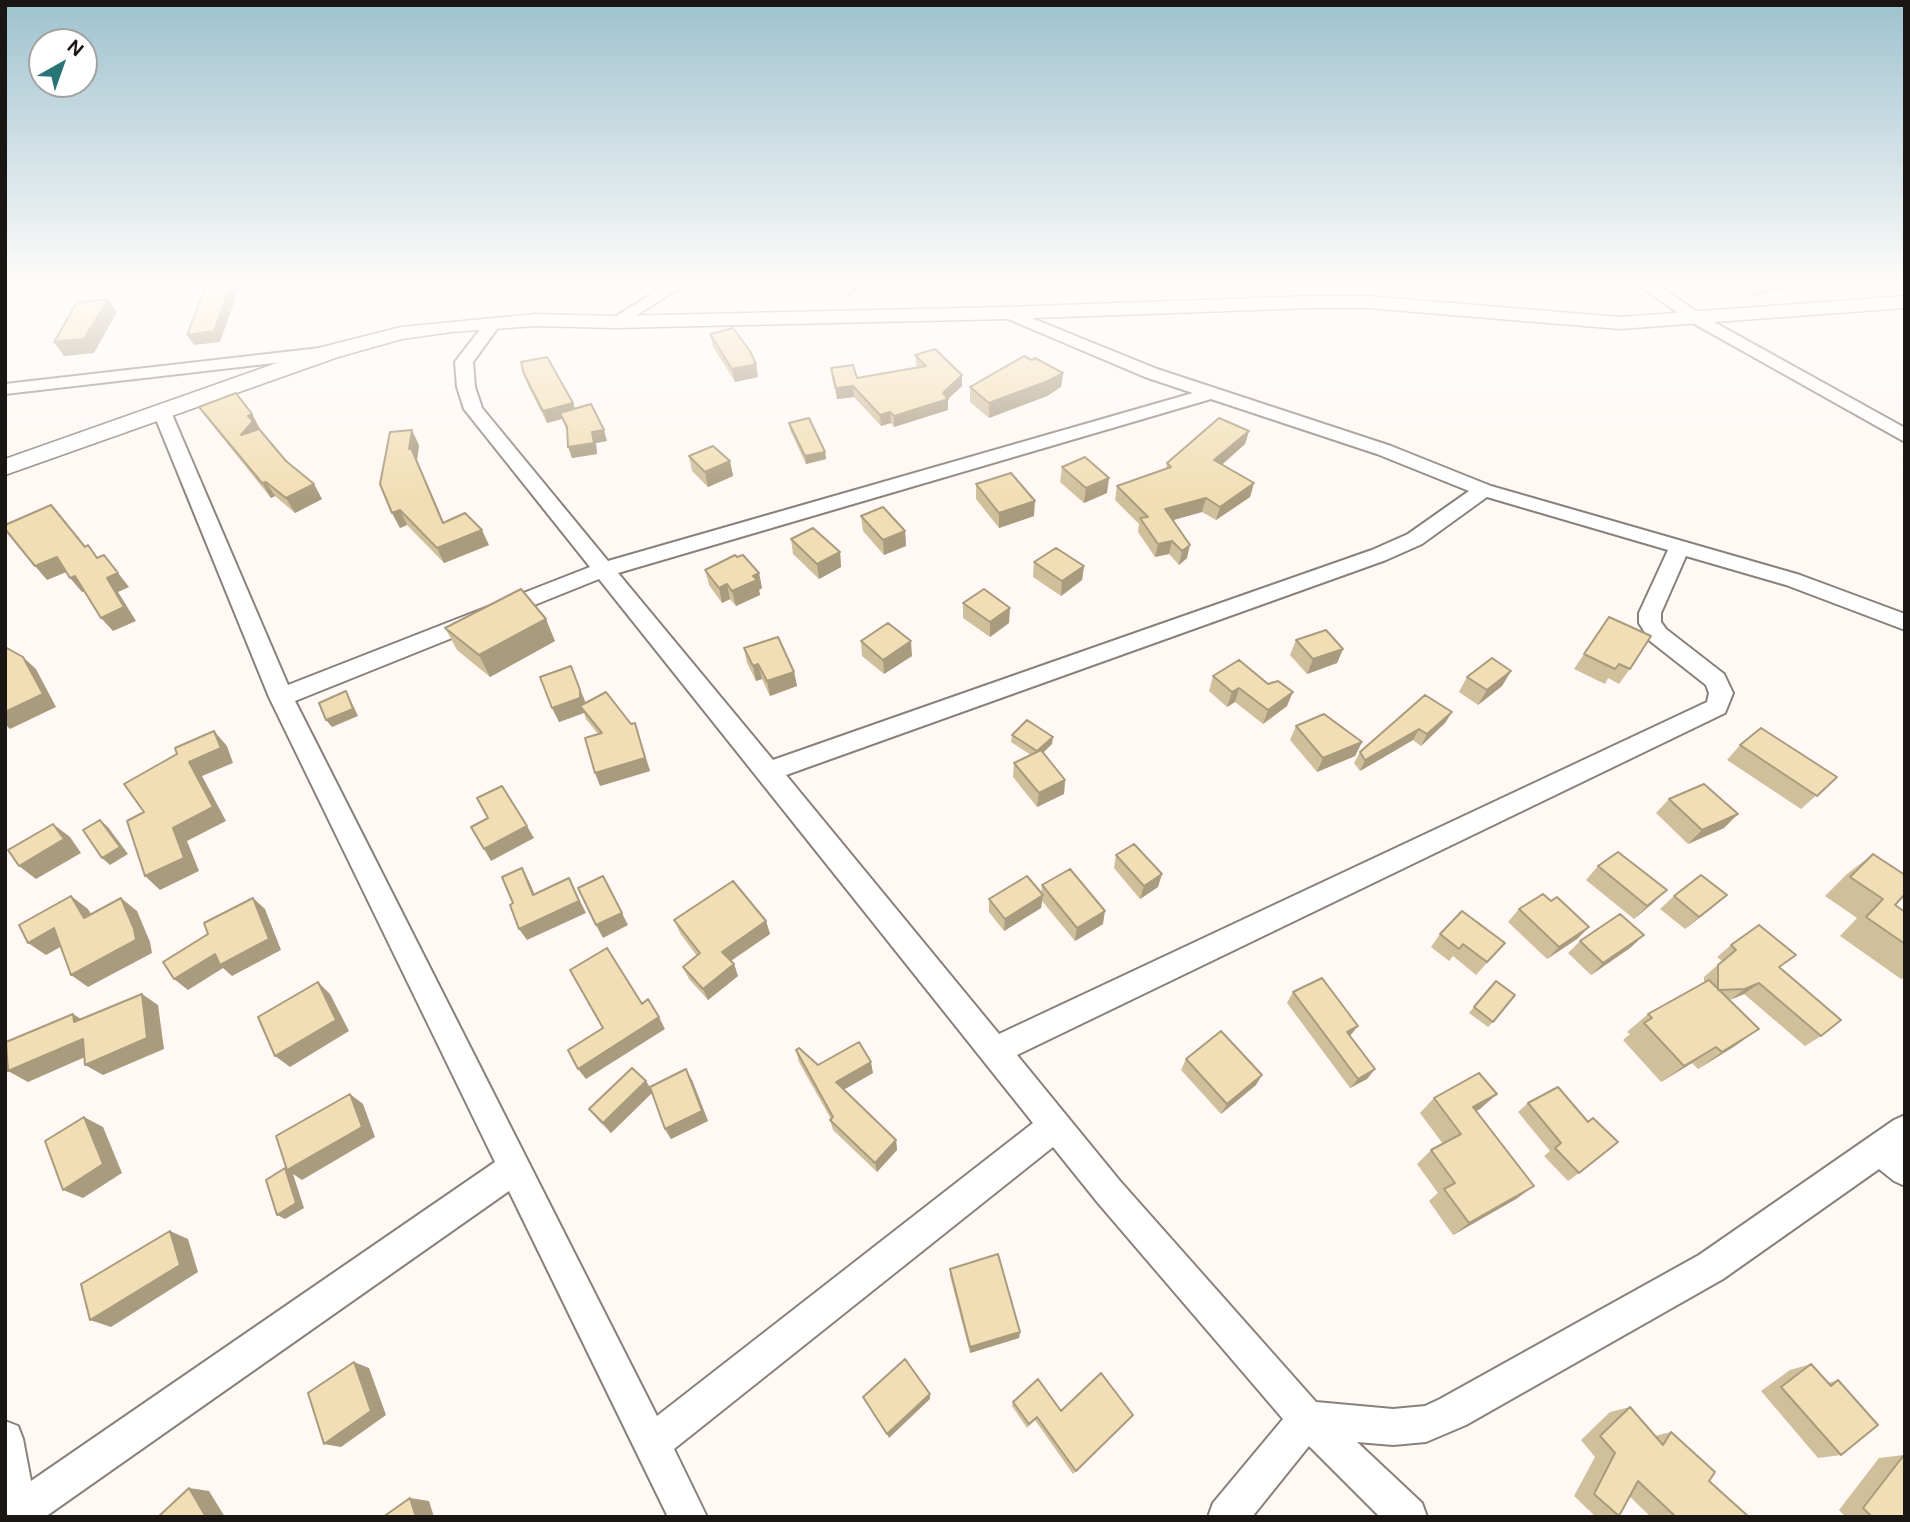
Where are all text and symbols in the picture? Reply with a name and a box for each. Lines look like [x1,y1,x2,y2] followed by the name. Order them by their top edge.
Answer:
[28,28,98,98] north arrow
[62,34,89,62] text: N

